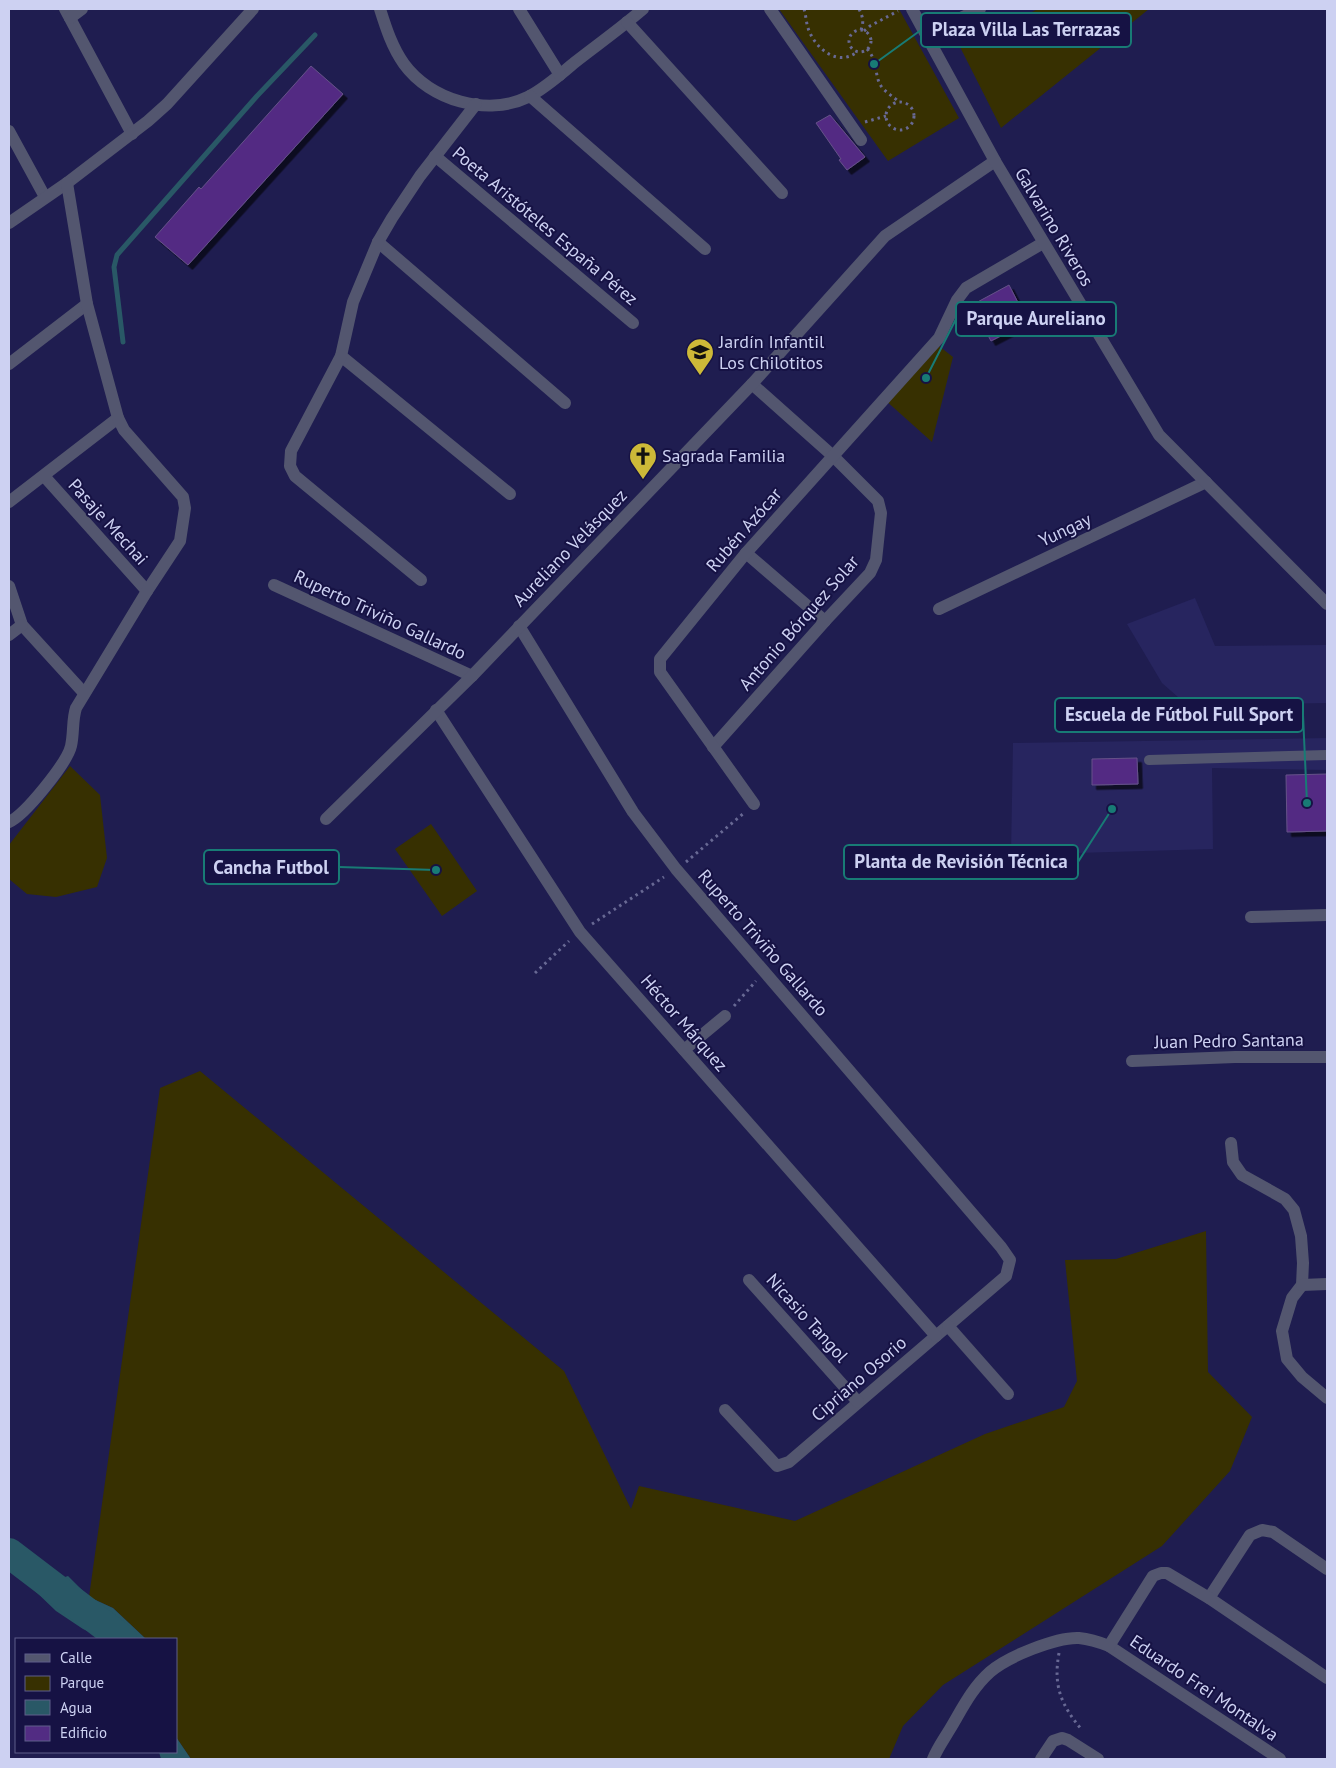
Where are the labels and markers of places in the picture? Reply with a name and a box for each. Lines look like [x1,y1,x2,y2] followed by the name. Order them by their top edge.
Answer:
[921,13,1131,47] callout: Plaza Villa Las Terrazas
[956,302,1116,336] callout: Parque Aureliano
[718,330,825,374] place label: Jardín Infantil Los Chilotitos
[685,337,715,376] school or university icon: Jardín Infantil Los Chilotitos
[628,441,658,480] church icon: Sagrada Familia
[662,444,785,467] place label: Sagrada Familia
[1055,698,1303,732] callout: Escuela de Fútbol Full Sport
[844,845,1078,879] callout: Planta de Revisión Técnica
[204,850,339,884] callout: Cancha Futbol

